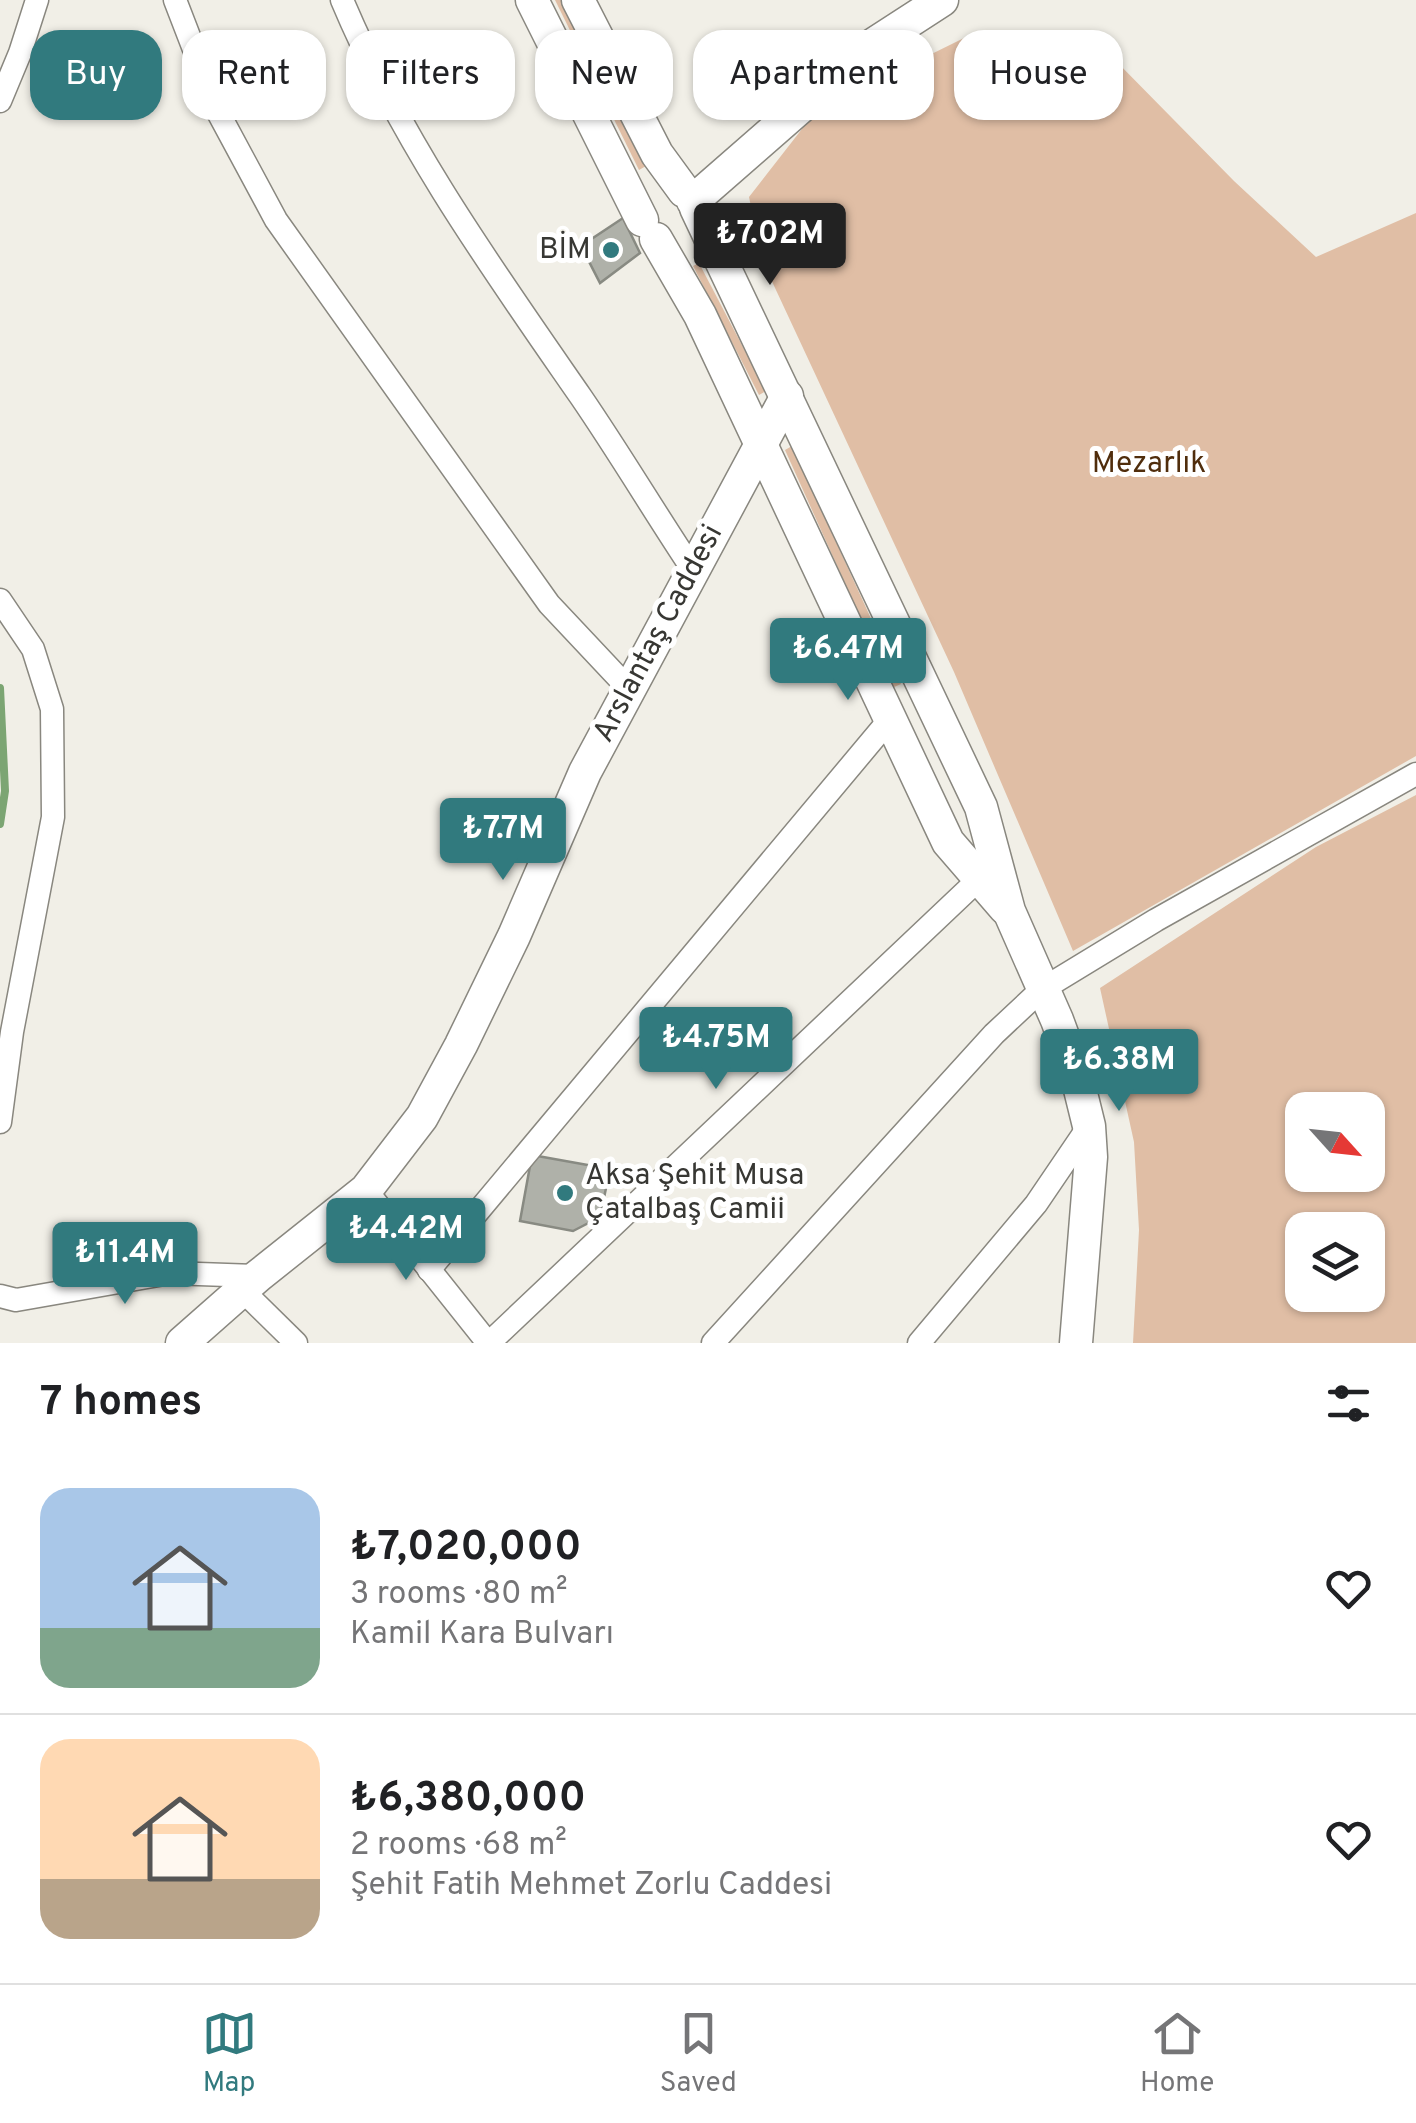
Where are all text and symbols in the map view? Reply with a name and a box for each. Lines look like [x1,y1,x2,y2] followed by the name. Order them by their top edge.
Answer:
[30,30,162,120] chip: Buy
[182,30,326,120] chip: Rent
[346,30,515,120] chip: Filters
[535,30,673,120] chip: New
[693,30,934,120] chip: Apartment
[954,30,1123,120] chip: House
[689,203,851,288] pin: ₺7.02M
[716,215,824,255] text: ₺7.02M
[539,230,591,269] place label: BİM
[600,239,622,261] marker: BİM
[1092,446,1206,483] park label: Mezarlık
[586,519,732,749] street label: Arslantaş Caddesi
[767,618,929,703] pin: ₺6.47M
[792,630,904,670] text: ₺6.47M
[433,798,573,883] pin: ₺7.7M
[462,810,544,850] text: ₺7.7M
[635,1007,797,1092] pin: ₺4.75M
[661,1019,771,1059] text: ₺4.75M
[1038,1029,1200,1114] pin: ₺6.38M
[1062,1041,1176,1081] text: ₺6.38M
[1285,1092,1385,1192] north arrow
[1285,1092,1385,1312] map controls
[585,1158,804,1229] place label: Aksa Şehit Musa Çatalbaş Camii
[554,1182,576,1204] marker: Aksa Şehit Musa Çatalbaş Camii
[325,1198,487,1283] pin: ₺4.42M
[348,1210,464,1250] text: ₺4.42M
[1285,1212,1385,1312] button: layers
[44,1222,206,1307] pin: ₺11.4M
[74,1234,176,1274] text: ₺11.4M
[1321,1376,1376,1431] icon: filters
[40,1377,202,1430] text: 7 homes
[350,1522,582,1575] text: ₺7,020,000
[120,1528,240,1648] icon: home
[1321,1561,1376,1616] icon: heart
[350,1575,568,1615] text: 3 rooms · 80 m²
[350,1615,614,1655] text: Kamil Kara Bulvarı
[350,1773,586,1826] text: ₺6,380,000
[120,1779,240,1899] icon: home
[1321,1812,1376,1867] icon: heart
[350,1826,567,1866] text: 2 rooms · 68 m²
[350,1866,832,1906] text: Şehit Fatih Mehmet Zorlu Caddesi
[202,2006,257,2102] tab: Map
[660,2006,737,2102] tab: Saved
[1140,2006,1214,2102] tab: Home

